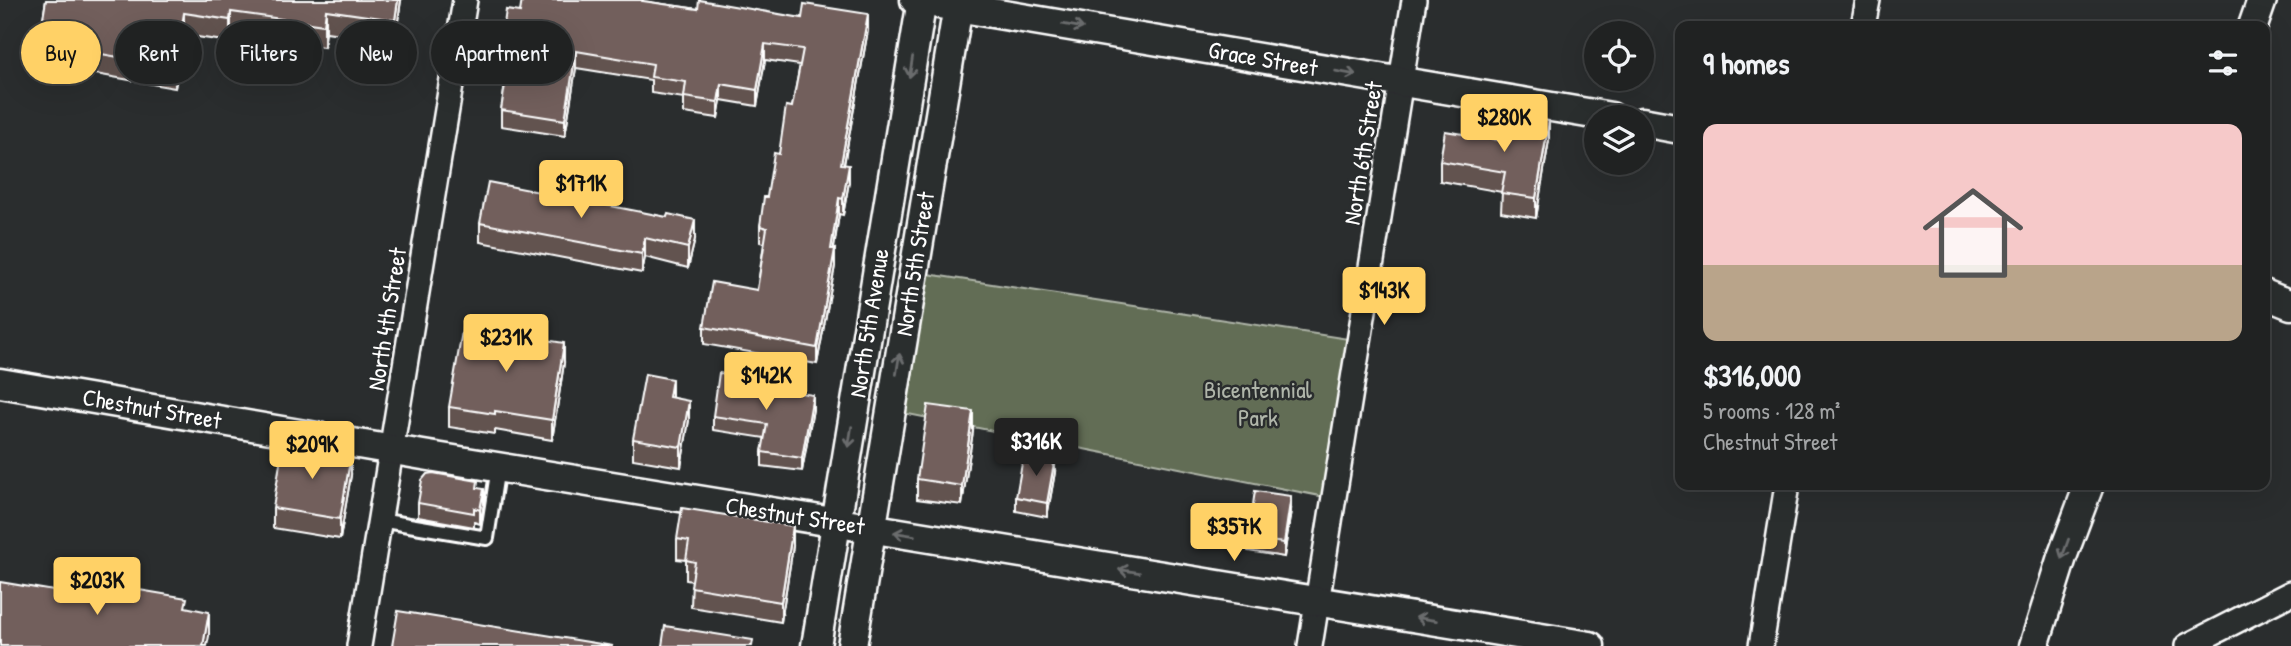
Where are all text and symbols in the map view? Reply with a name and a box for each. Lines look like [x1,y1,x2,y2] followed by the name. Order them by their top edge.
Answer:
[1062,20,1084,33] one-way arrow
[21,21,101,84] chip: Buy
[115,21,202,84] chip: Rent
[216,21,322,84] chip: Filters
[336,21,417,84] chip: New
[431,21,573,84] chip: Apartment
[1584,21,1654,175] map controls
[1584,21,1654,91] button: locate
[1206,33,1321,83] street label: Grace Street
[1703,43,1790,83] text: 9 homes
[2204,44,2242,82] icon: filters
[904,55,917,78] one-way arrow
[1334,67,1357,80] one-way arrow
[1335,78,1389,227] street label: North 6th Street
[1455,94,1553,154] pin: $280K
[1477,101,1531,132] text: $280K
[1584,105,1654,175] button: layers
[532,160,630,220] pin: $171K
[555,167,607,198] text: $171K
[1910,170,2036,296] icon: home
[887,189,941,338] street label: North 5th Street
[359,244,413,393] street label: North 4th Street
[840,246,896,400] street label: North 5th Avenue
[1335,268,1433,327] pin: $143K
[1359,274,1409,305] text: $143K
[457,314,555,374] pin: $231K
[479,321,533,352] text: $231K
[717,352,815,412] pin: $142K
[892,353,905,376] one-way arrow
[1703,355,1801,395] text: $316,000
[740,359,792,390] text: $142K
[1204,373,1313,433] park label: Bicentennial Park
[80,380,225,436] street label: Chestnut Street
[1703,395,1840,426] text: 5 rooms · 128 m²
[987,419,1085,478] pin: $316K
[263,421,361,481] pin: $209K
[843,425,856,448] one-way arrow
[1010,425,1062,456] text: $316K
[1703,426,1838,457] text: Chestnut Street
[285,428,339,459] text: $209K
[723,488,868,542] street label: Chestnut Street
[1185,504,1283,563] pin: $357K
[1206,510,1262,541] text: $357K
[893,527,916,540] one-way arrow
[2058,537,2070,559] one-way arrow
[48,558,146,617] pin: $203K
[69,564,125,595] text: $203K
[1118,564,1140,577] one-way arrow
[1415,612,1437,625] one-way arrow

